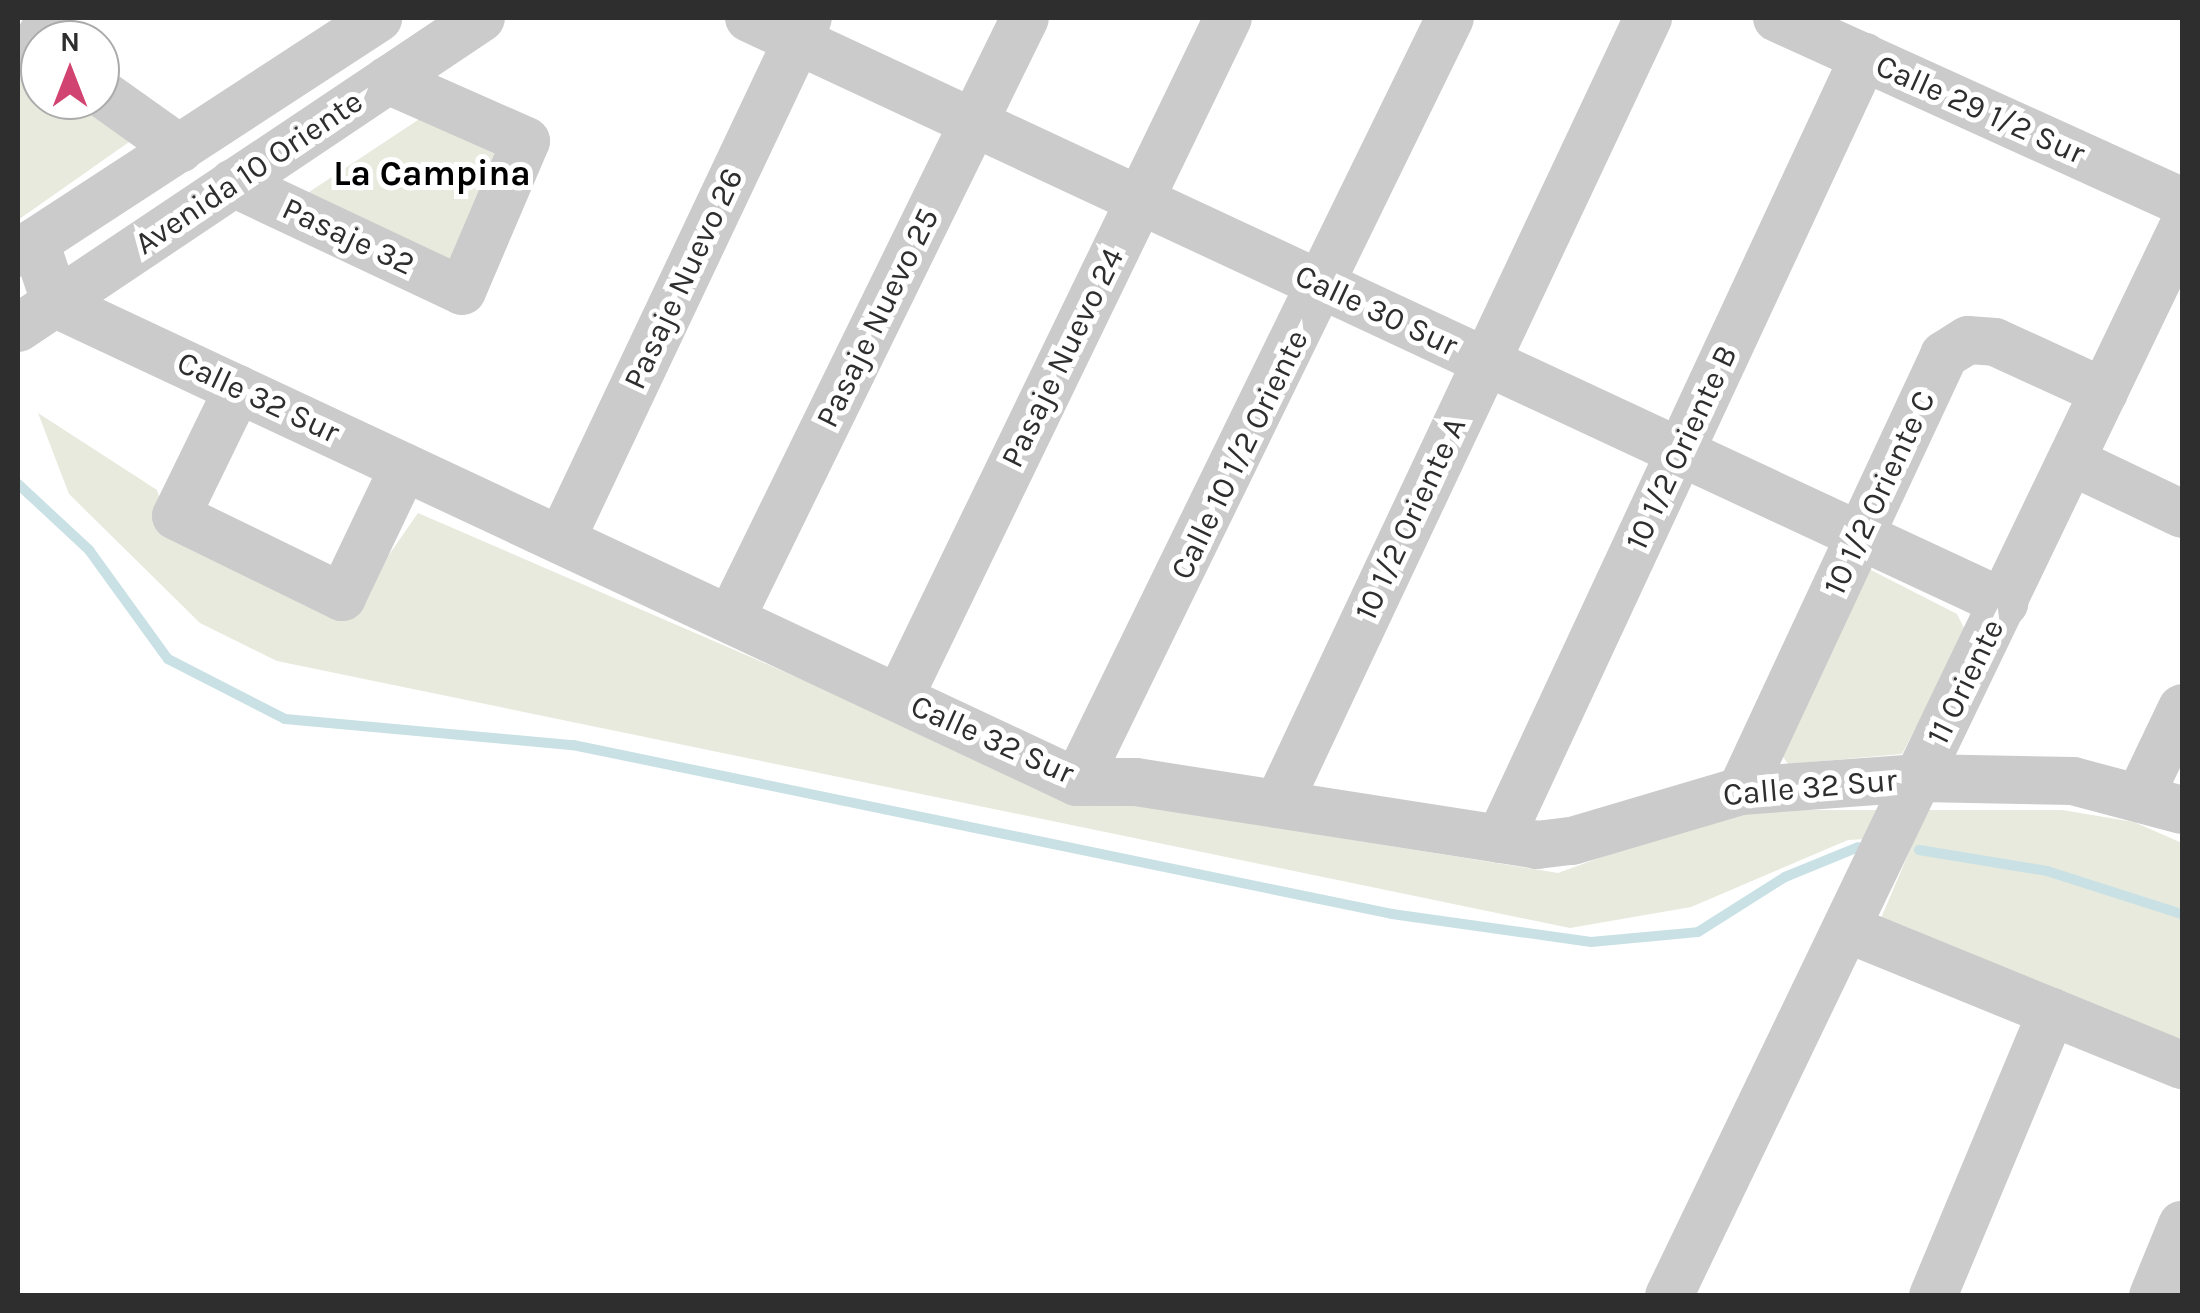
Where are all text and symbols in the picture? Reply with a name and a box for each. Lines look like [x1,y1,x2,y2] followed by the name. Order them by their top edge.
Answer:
[20,20,120,120] north arrow
[60,25,80,58] text: N
[1870,47,2090,173] street label: Calle 29 1/2 Sur
[128,83,370,263] street label: Avenida 10 Oriente
[333,153,531,195] district label: La Campina
[616,162,752,396] street label: Pasaje Nuevo 26
[276,190,420,284] street label: Pasaje 32
[808,202,948,434] street label: Pasaje Nuevo 25
[993,242,1133,474] street label: Pasaje Nuevo 24
[1289,257,1463,365] street label: Calle 30 Sur
[1163,324,1317,586] street label: Calle 10 1/2 Oriente
[1618,340,1746,556] street label: 10 1/2 Oriente B
[171,344,345,452] street label: Calle 32 Sur
[1816,385,1944,601] street label: 10 1/2 Oriente C
[1347,411,1475,627] street label: 10 1/2 Oriente A
[1919,613,2013,751] street label: 11 Oriente
[904,687,1080,793] street label: Calle 32 Sur
[1721,761,1899,815] street label: Calle 32 Sur

